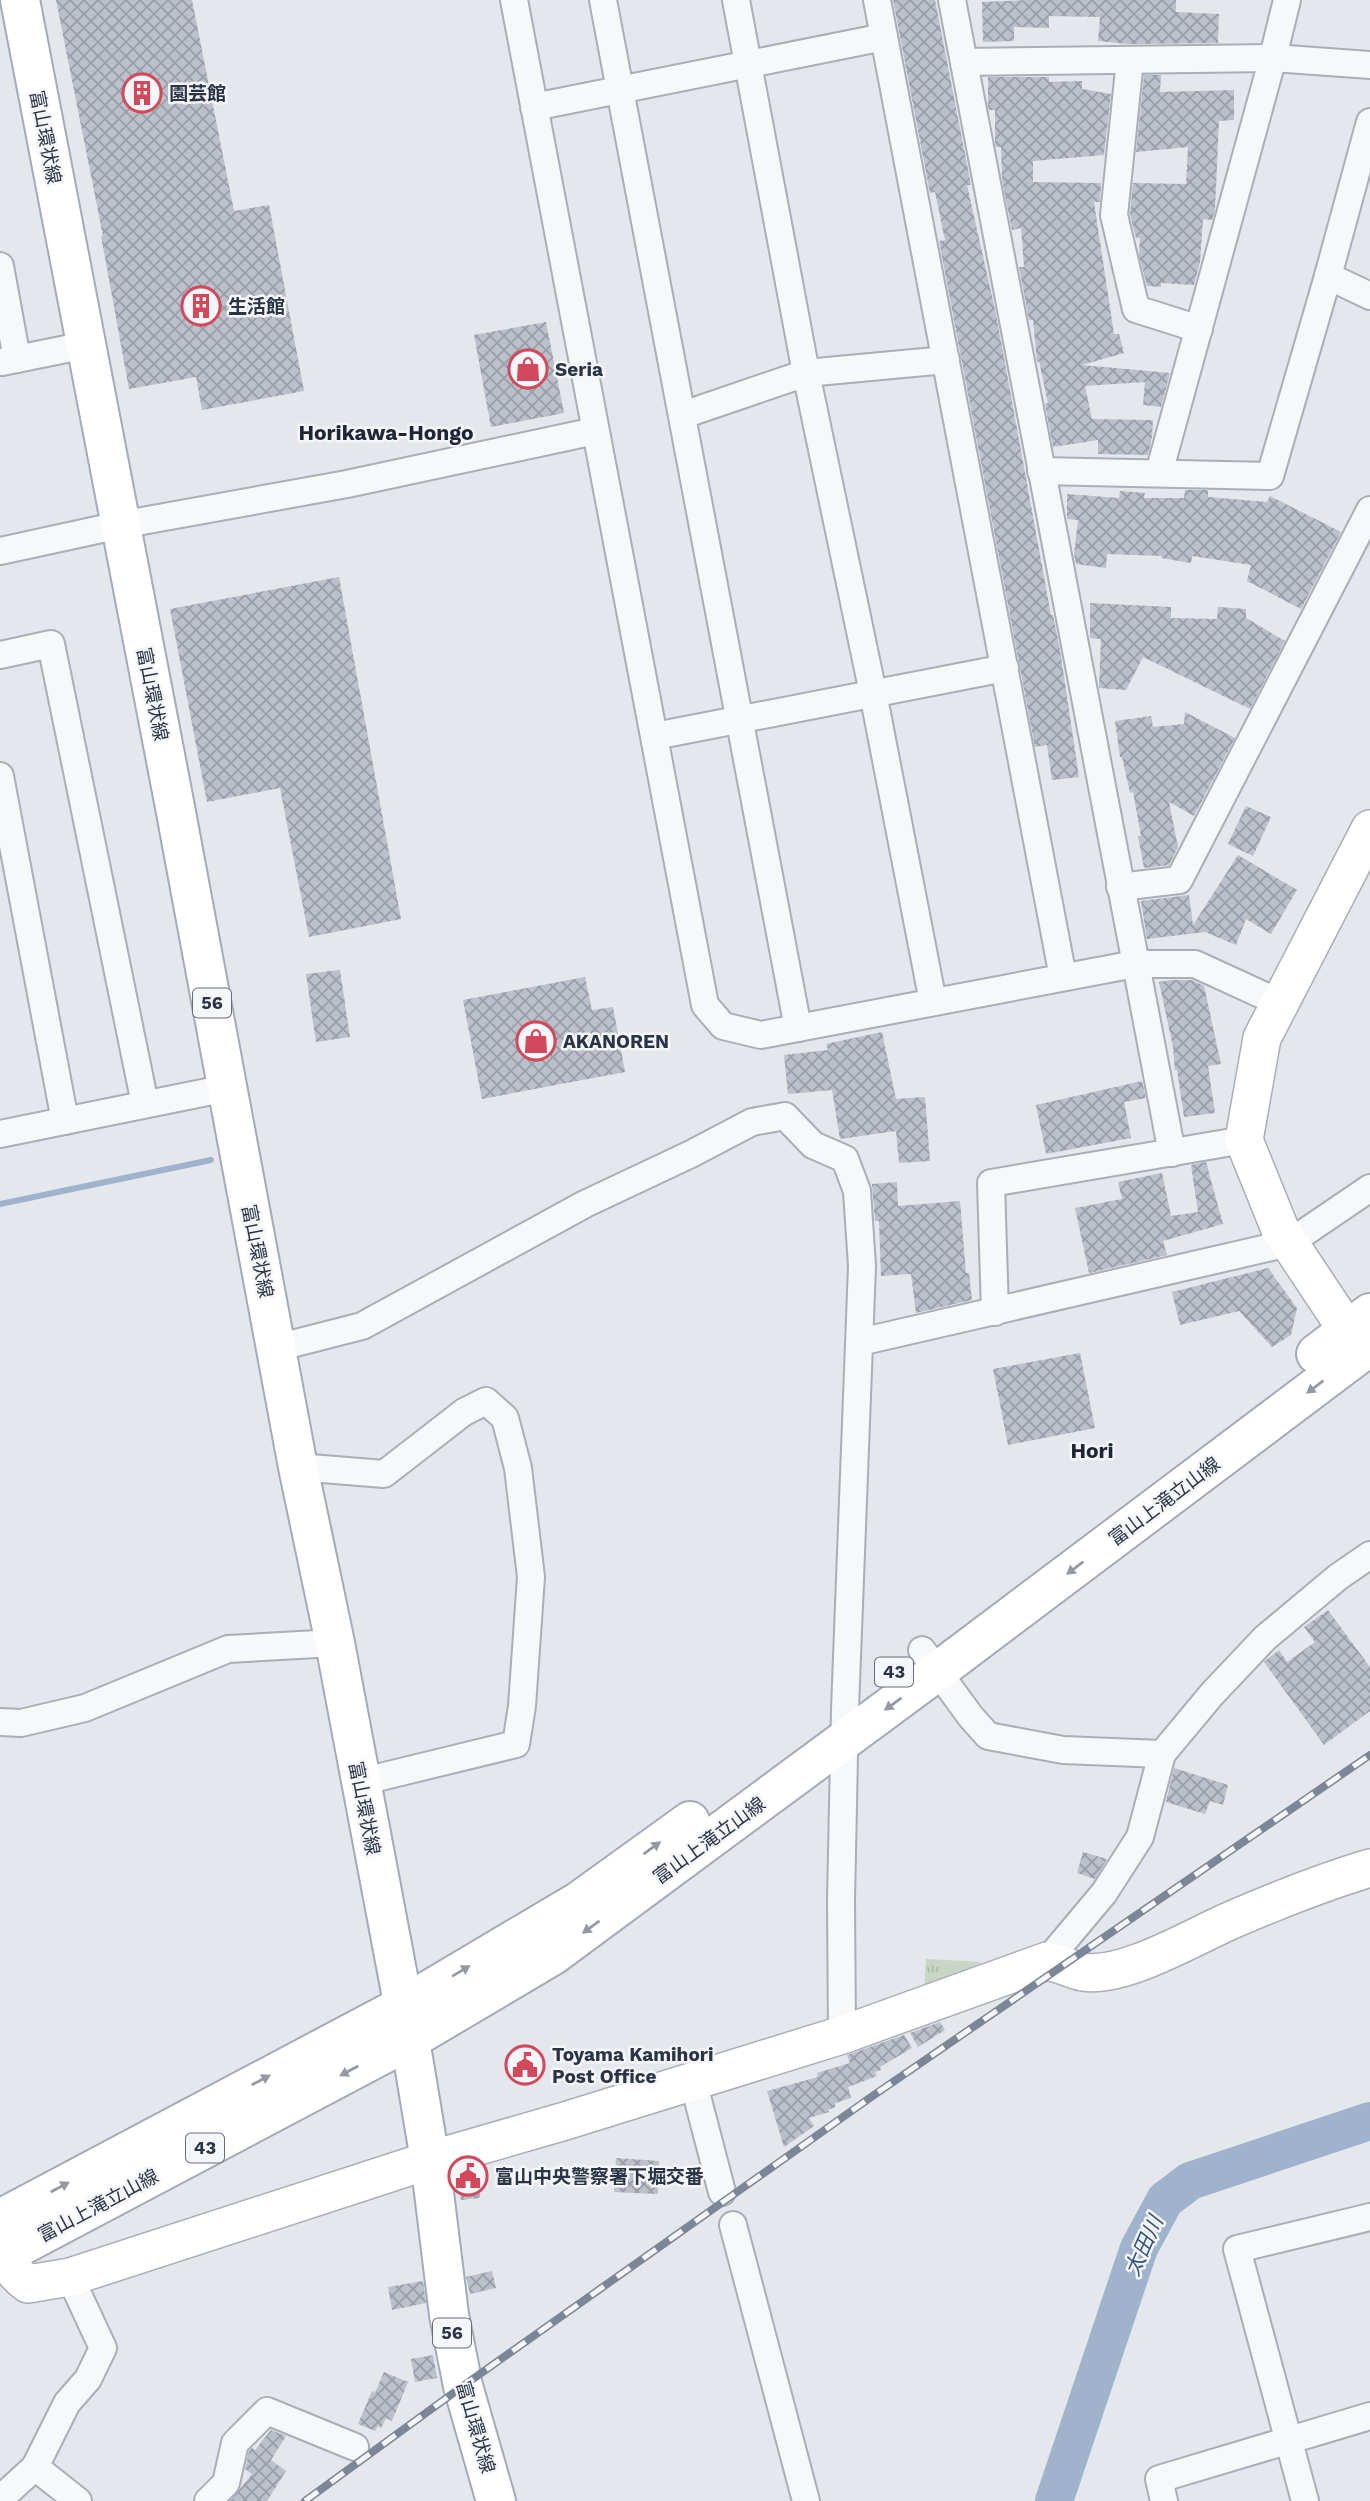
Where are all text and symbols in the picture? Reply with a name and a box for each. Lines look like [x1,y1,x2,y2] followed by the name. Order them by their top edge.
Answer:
[121,72,163,114] building icon: 園芸館
[169,82,226,105] place label: 園芸館
[25,88,66,186] street label: 富山環状線
[180,285,222,327] building icon: 生活館
[228,295,285,318] place label: 生活館
[507,348,549,390] shop icon: Seria
[555,358,603,381] place label: Seria
[298,420,474,445] district label: Horikawa-Hongo
[132,645,173,743] street label: 富山環状線
[193,988,231,1018] road number: 56
[515,1020,557,1062] shop icon: AKANOREN
[563,1030,669,1053] place label: AKANOREN
[237,1202,278,1300] street label: 富山環状線
[1307,1380,1325,1395] one-way arrow
[1070,1438,1114,1463] district label: Hori
[1104,1452,1224,1551] street label: 富山上滝立山線
[1066,1561,1084,1575] one-way arrow
[875,1658,913,1686] road number: 43
[884,1697,902,1711] one-way arrow
[344,1759,385,1857] street label: 富山環状線
[649,1792,770,1889] street label: 富山上滝立山線
[643,1841,661,1855] one-way arrow
[582,1919,600,1933] one-way arrow
[451,1965,470,1977] one-way arrow
[552,2043,713,2088] place label: Toyama Kamihori Post Office
[504,2044,546,2086] public building icon: Toyama Kamihori Post Office
[339,2066,359,2077] one-way arrow
[251,2074,271,2086] one-way arrow
[186,2134,224,2162] road number: 43
[447,2155,489,2197] public building icon: 富山中央警察署下堀交番
[34,2164,162,2247] street label: 富山上滝立山線
[495,2165,704,2188] place label: 富山中央警察署下堀交番
[50,2181,70,2192] one-way arrow
[1119,2210,1169,2280] water label: 太田川
[433,2318,471,2348] road number: 56
[451,2378,500,2476] street label: 富山環状線

